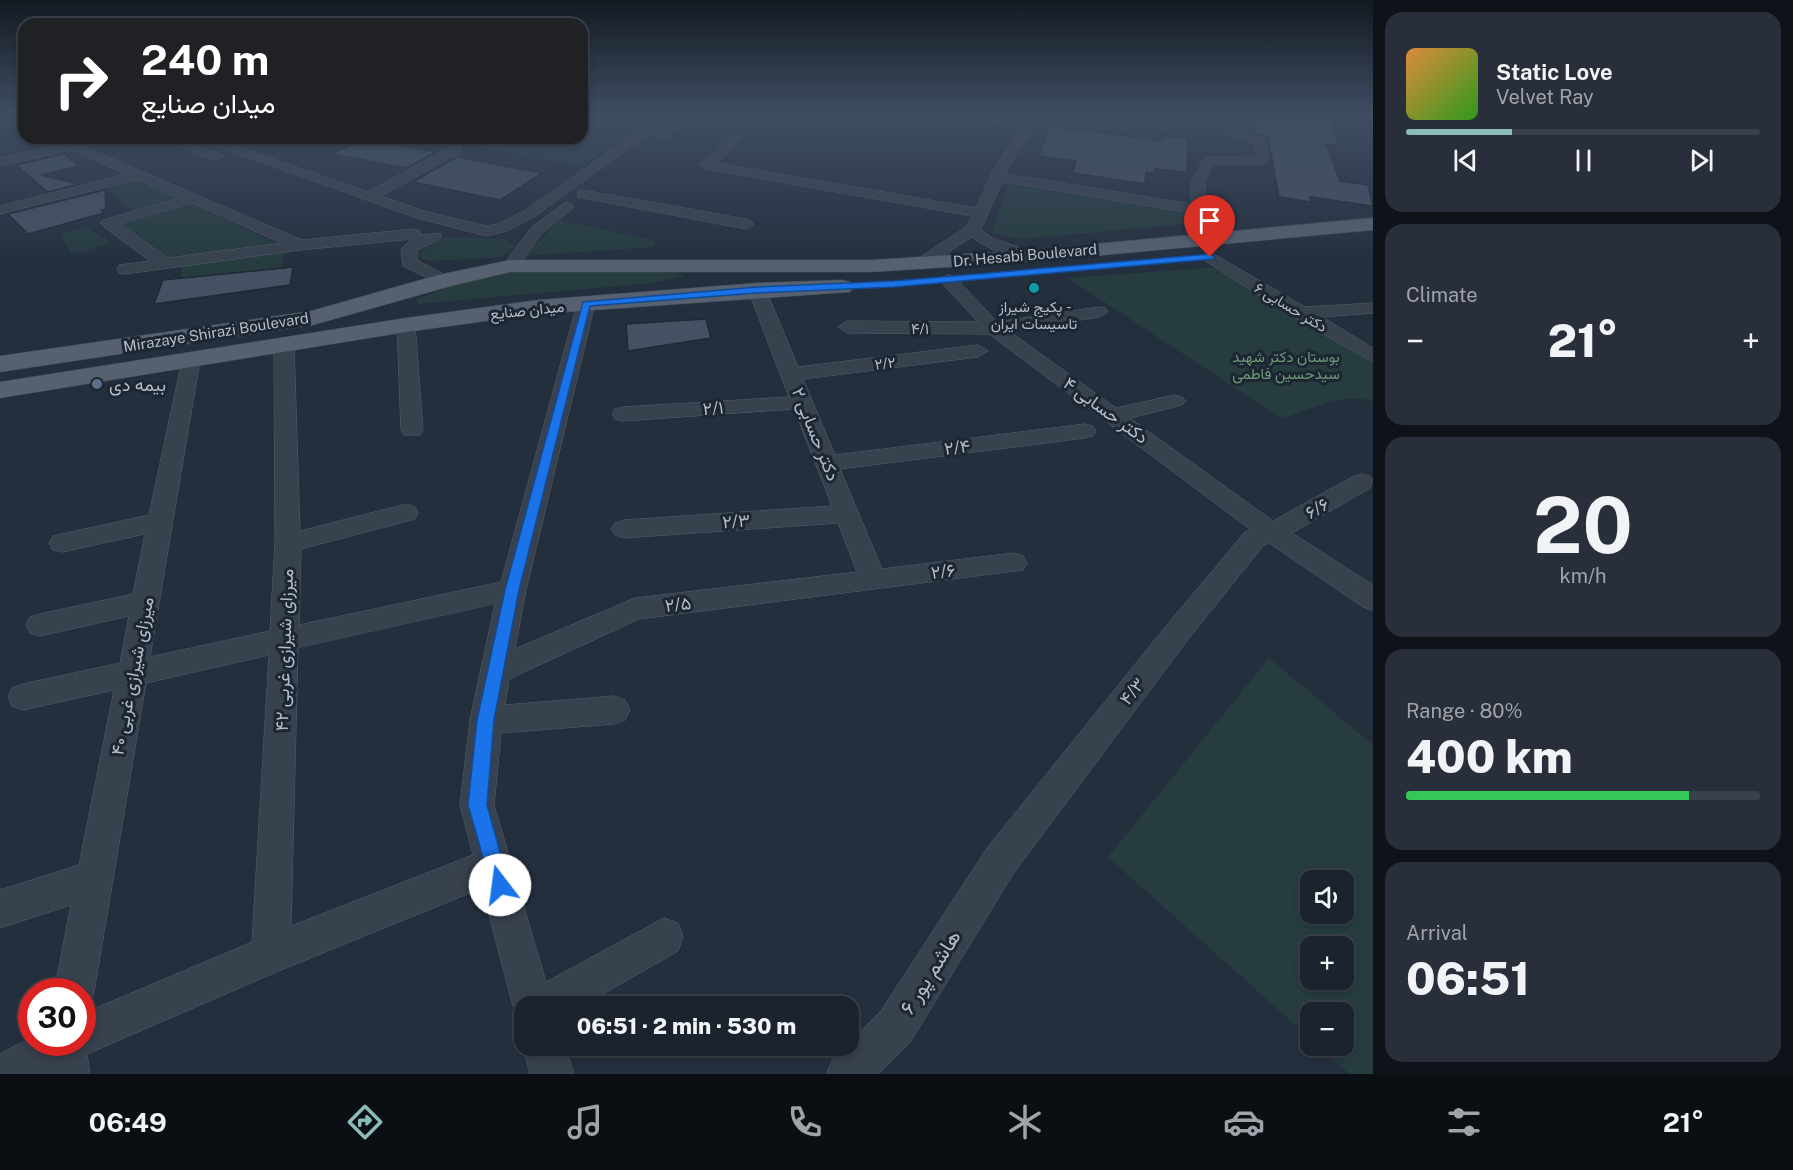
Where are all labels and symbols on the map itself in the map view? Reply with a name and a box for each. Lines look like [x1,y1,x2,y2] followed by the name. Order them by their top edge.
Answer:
[1184,195,1235,257] pin
[952,240,1098,270] street label: Dr. Hesabi Boulevard
[1251,279,1330,337] street label: ۶ دکتر حسابی
[1027,281,1041,295] marker: پکیج شیراز - تاسیسات ایران
[489,298,565,325] street label: میدان صنایع
[991,298,1077,333] place label: پکیج شیراز - تاسیسات ایران
[122,309,310,355] street label: Mirazaye Shirazi Boulevard
[911,320,929,337] street label: ۴/۱
[1232,348,1340,384] park label: بوستان دکتر شهید سیدحسین فاطمی
[874,353,897,373] street label: ۲/۲
[1059,372,1152,449] street label: دکتر حسابی ۴
[109,374,166,396] place label: بیمه دی
[90,377,104,391] marker: بیمه دی
[787,384,844,484] street label: دکتر حسابی ۲
[702,397,724,419] street label: ۲/۱
[943,435,971,459] street label: ۲/۴
[1301,493,1333,523] street label: ۶/۶
[722,510,750,532] street label: ۲/۳
[930,559,957,583] street label: ۲/۶
[271,568,298,732] street label: میرزای شیرازی غربی ۴۲
[664,592,692,616] street label: ۲/۵
[106,595,159,757] street label: میرزای شیرازی غربی ۴۰
[1115,673,1149,709] street label: ۴/۳
[468,853,532,917] position arrow
[894,925,967,1020] street label: هاشم پور ۶
[18,978,96,1056] speed limit sign: 30

